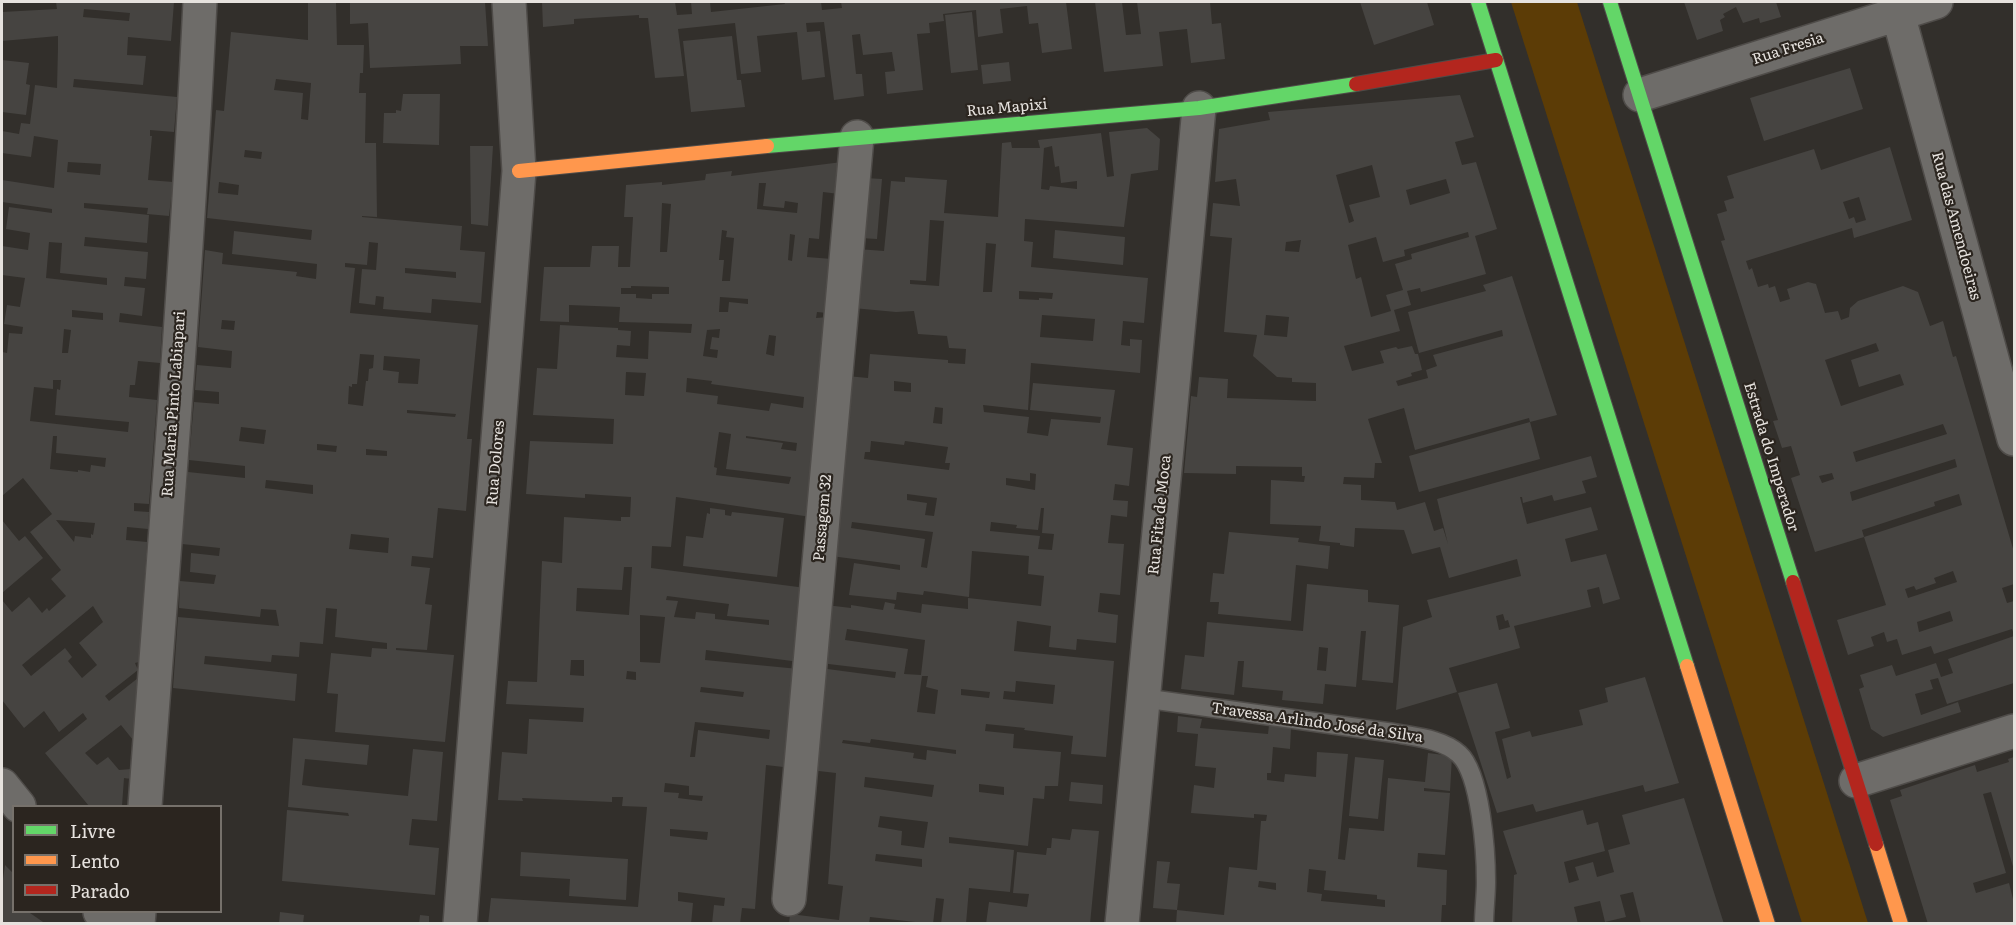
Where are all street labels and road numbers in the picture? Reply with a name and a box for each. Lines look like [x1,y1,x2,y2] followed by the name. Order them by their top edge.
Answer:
[1750,29,1826,69] street label: Rua Fresia
[966,95,1048,121] street label: Rua Mapixi
[1928,150,1984,302] street label: Rua das Amendoeiras
[159,310,189,498] street label: Rua Maria Pinto Labiapari
[1740,380,1802,534] street label: Estrada do Imperador
[483,420,509,506] street label: Rua Dolores
[1145,454,1175,576] street label: Rua Fita de Moca
[810,474,836,562] street label: Passagem 32
[1210,699,1424,747] street label: Travessa Arlindo José da Silva

